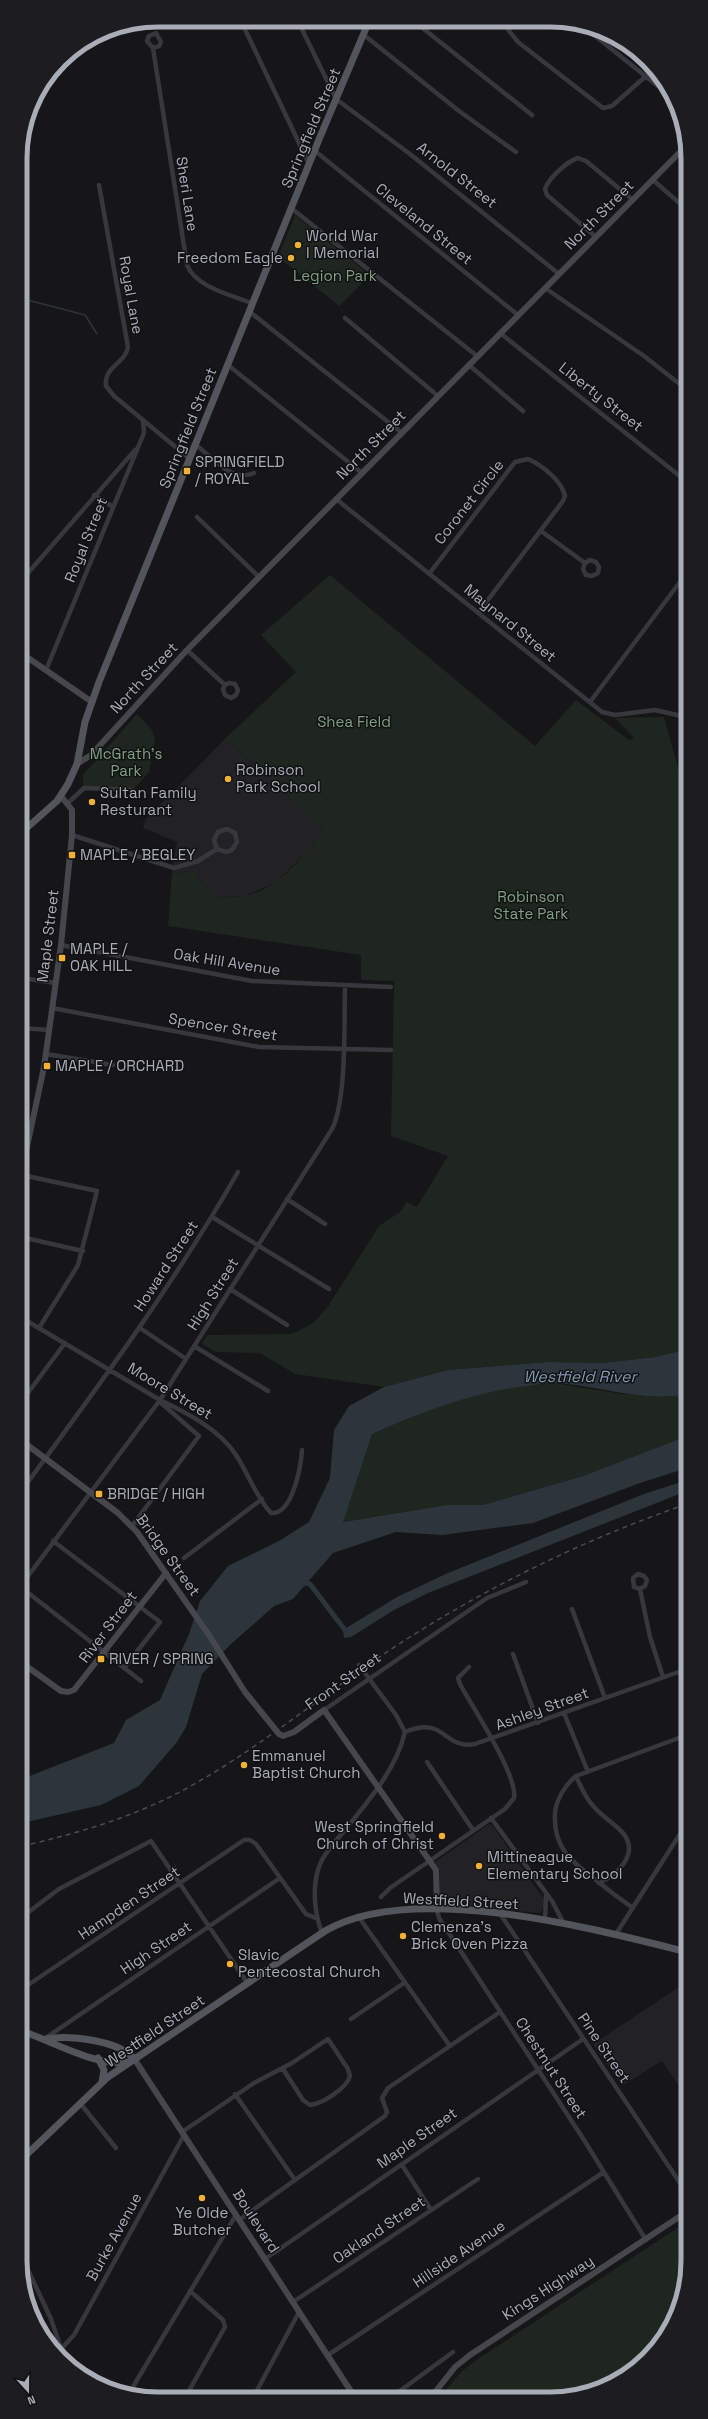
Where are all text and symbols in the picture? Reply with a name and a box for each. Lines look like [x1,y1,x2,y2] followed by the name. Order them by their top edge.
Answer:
[277,65,344,191] street label: Springfield Street
[413,137,501,212] street label: Arnold Street
[172,155,203,233] street label: Sheri Lane
[560,176,637,253] street label: North Street
[372,179,477,269] street label: Cleveland Street
[306,226,379,262] place label: World War I Memorial
[293,240,303,250] marker: World War I Memorial
[177,248,283,267] place label: Freedom Eagle
[286,253,296,263] marker: Freedom Eagle
[115,254,148,336] street label: Royal Lane
[293,266,377,285] park label: Legion Park
[555,358,647,435] street label: Liberty Street
[155,364,221,491] street label: Springfield Street
[332,406,409,483] street label: North Street
[195,452,285,488] place label: SPRINGFIELD / ROYAL
[430,455,508,548] street label: Coronet Circle
[182,466,192,476] marker: SPRINGFIELD / ROYAL
[60,494,111,585] street label: Royal Street
[460,580,560,666] street label: Maynard Street
[106,638,182,717] street label: North Street
[317,712,391,731] park label: Shea Field
[90,744,162,780] park label: McGrath's Park
[236,760,321,796] place label: Robinson Park School
[223,774,233,784] marker: Robinson Park School
[100,783,197,819] place label: Sultan Family Resturant
[87,797,97,807] marker: Sultan Family Resturant
[80,845,195,864] place label: MAPLE / BEGLEY
[67,850,77,860] marker: MAPLE / BEGLEY
[494,887,568,923] park label: Robinson State Park
[32,888,63,984] street label: Maple Street
[70,939,132,975] place label: MAPLE / OAK HILL
[172,944,282,979] street label: Oak Hill Avenue
[57,953,67,963] marker: MAPLE / OAK HILL
[167,1009,279,1045] street label: Spencer Street
[55,1056,184,1075] place label: MAPLE / ORCHARD
[42,1061,52,1071] marker: MAPLE / ORCHARD
[129,1217,202,1315] street label: Howard Street
[183,1254,242,1334] street label: High Street
[124,1358,216,1423] street label: Moore Street
[524,1366,638,1387] water label: Westfield River
[107,1484,205,1503] place label: BRIDGE / HIGH
[94,1489,104,1499] marker: BRIDGE / HIGH
[132,1510,205,1600] street label: Bridge Street
[74,1587,141,1666] street label: River Street
[301,1647,384,1714] street label: Front Street
[109,1649,214,1668] place label: RIVER / SPRING
[96,1654,106,1664] marker: RIVER / SPRING
[493,1683,591,1734] street label: Ashley Street
[252,1746,360,1782] place label: Emmanuel Baptist Church
[239,1760,249,1770] marker: Emmanuel Baptist Church
[315,1817,434,1853] place label: West Springfield Church of Christ
[437,1831,447,1841] marker: West Springfield Church of Christ
[487,1847,623,1883] place label: Mittineague Elementary School
[474,1861,484,1871] marker: Mittineague Elementary School
[74,1862,183,1944] street label: Hampden Street
[402,1888,520,1913] street label: Westfield Street
[116,1917,195,1978] street label: High Street
[411,1917,528,1953] place label: Clemenza's Brick Oven Pizza
[398,1931,408,1941] marker: Clemenza's Brick Oven Pizza
[238,1945,381,1981] place label: Slavic Pentecostal Church
[225,1959,235,1969] marker: Slavic Pentecostal Church
[101,1990,208,2071] street label: Westfield Street
[574,2009,635,2086] street label: Pine Street
[512,2013,591,2122] street label: Chestnut Street
[373,2103,461,2172] street label: Maple Street
[229,2185,284,2256] street label: Boulevard
[82,2189,146,2284] street label: Burke Avenue
[329,2192,429,2268] street label: Oakland Street
[197,2193,207,2203] marker: Ye Olde Butcher
[173,2203,232,2239] place label: Ye Olde Butcher
[409,2216,509,2292] street label: Hillside Avenue
[498,2251,597,2324] street label: Kings Highway
[8,2371,48,2411] north arrow
[26,2392,38,2408] text: N

